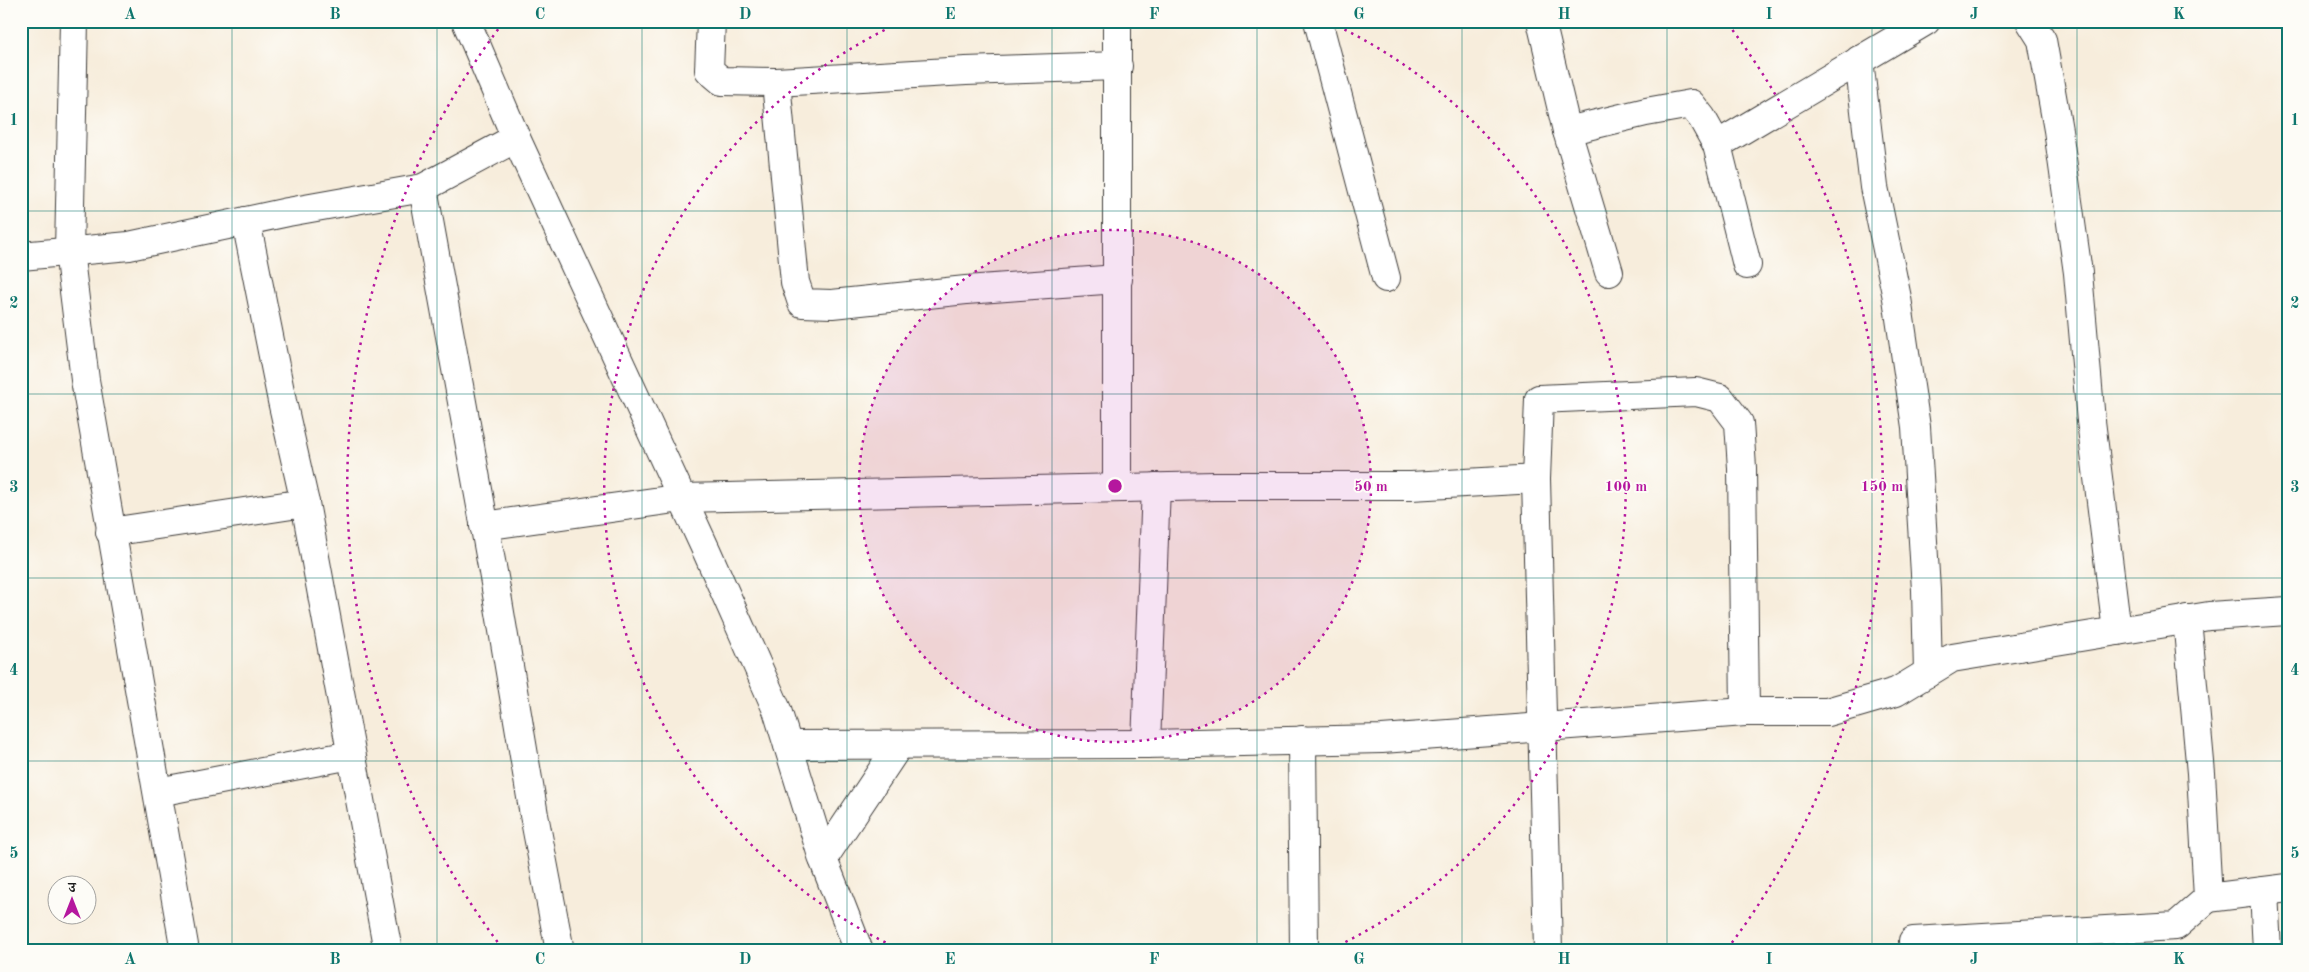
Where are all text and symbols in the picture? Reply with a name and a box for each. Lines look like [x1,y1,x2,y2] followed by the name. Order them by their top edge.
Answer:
[124,7,136,23] text: A
[329,7,341,23] text: B
[535,7,545,23] text: C
[739,7,751,23] text: D
[944,7,956,23] text: E
[1149,7,1160,23] text: F
[1353,7,1365,23] text: G
[1557,7,1571,23] text: H
[1765,7,1773,23] text: I
[1970,7,1979,23] text: J
[2173,7,2185,23] text: K
[9,113,19,129] text: 1
[2290,113,2300,129] text: 1
[9,296,19,312] text: 2
[2290,296,2300,312] text: 2
[1106,477,1124,495] centre of rings
[9,480,19,496] text: 3
[1354,480,1388,495] text: 50 m
[1605,480,1647,495] text: 100 m
[1861,480,1903,495] text: 150 m
[2290,480,2300,496] text: 3
[9,663,19,679] text: 4
[2290,663,2300,679] text: 4
[9,846,19,862] text: 5
[2290,846,2300,862] text: 5
[48,874,98,924] north arrow
[67,881,76,895] text: उ
[124,952,136,968] text: A
[329,952,341,968] text: B
[535,952,545,968] text: C
[739,952,751,968] text: D
[944,952,956,968] text: E
[1149,952,1160,968] text: F
[1353,952,1365,968] text: G
[1557,952,1571,968] text: H
[1765,952,1773,968] text: I
[1970,952,1979,968] text: J
[2173,952,2185,968] text: K

